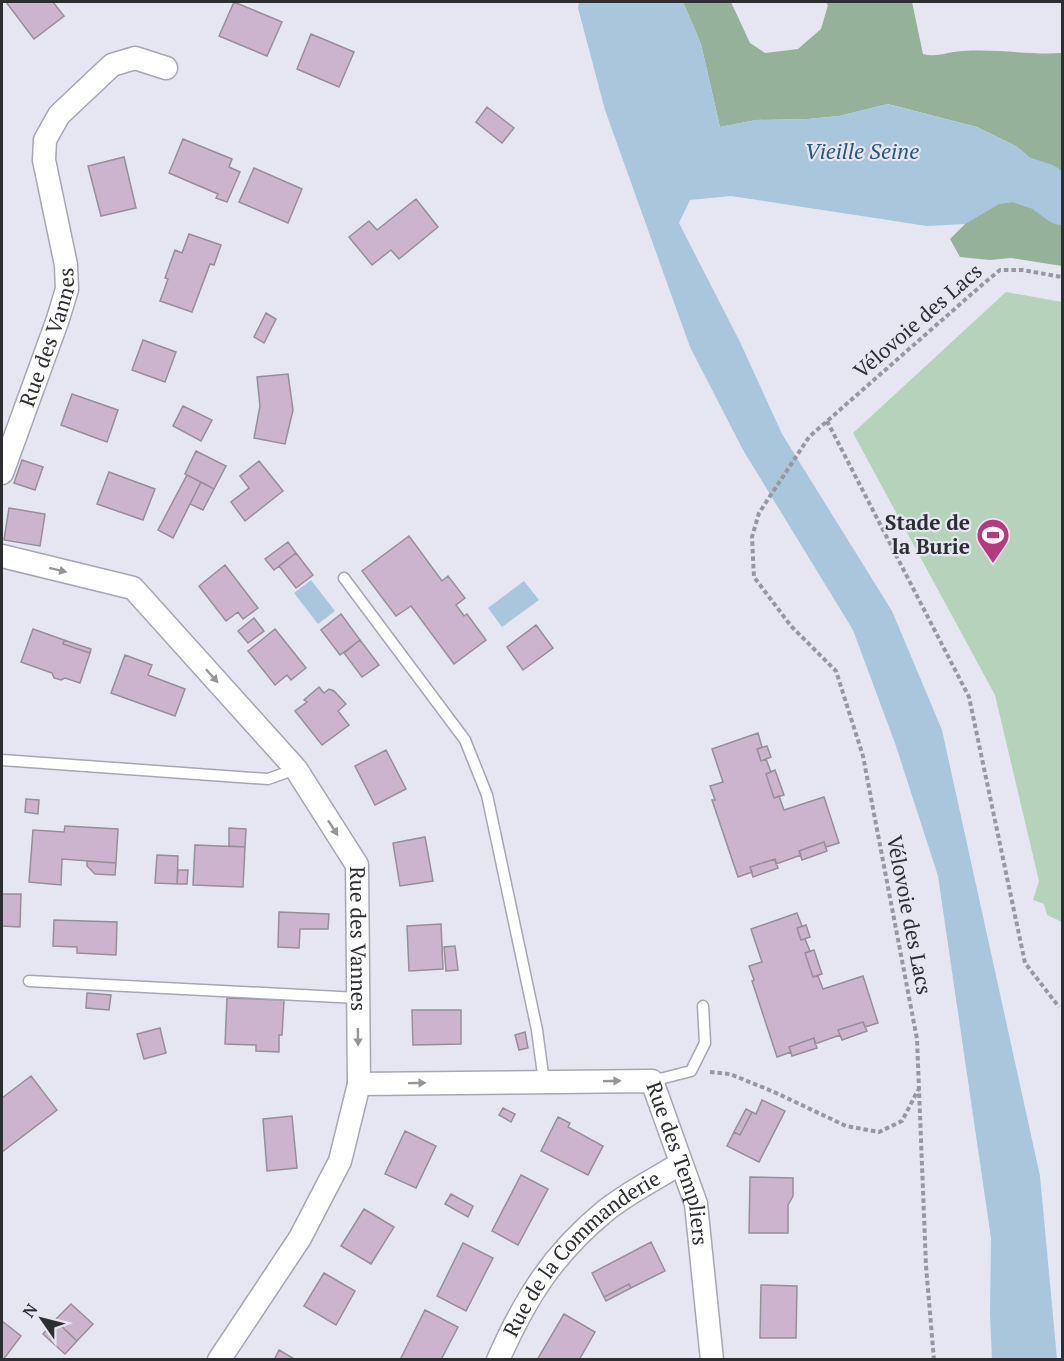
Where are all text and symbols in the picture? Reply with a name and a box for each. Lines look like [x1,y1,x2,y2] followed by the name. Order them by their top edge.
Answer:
[805,136,919,165] water label: Vieille Seine
[847,257,988,384] street label: Vélovoie des Lacs
[12,267,80,410] street label: Rue des Vannes
[885,508,970,560] place label: Stade de la Burie
[975,517,1011,564] sports icon: Stade de la Burie
[49,565,68,575] one-way arrow
[205,668,218,683] one-way arrow
[327,820,338,836] one-way arrow
[881,833,939,997] street label: Vélovoie des Lacs
[344,866,373,1011] street label: Rue des Vannes
[353,1028,363,1047] one-way arrow
[603,1076,622,1086] one-way arrow
[640,1078,715,1247] street label: Rue des Templiers
[408,1079,427,1088] one-way arrow
[496,1164,665,1341] street label: Rue de la Commanderie
[12,1289,72,1349] north arrow
[17,1299,42,1322] text: N

